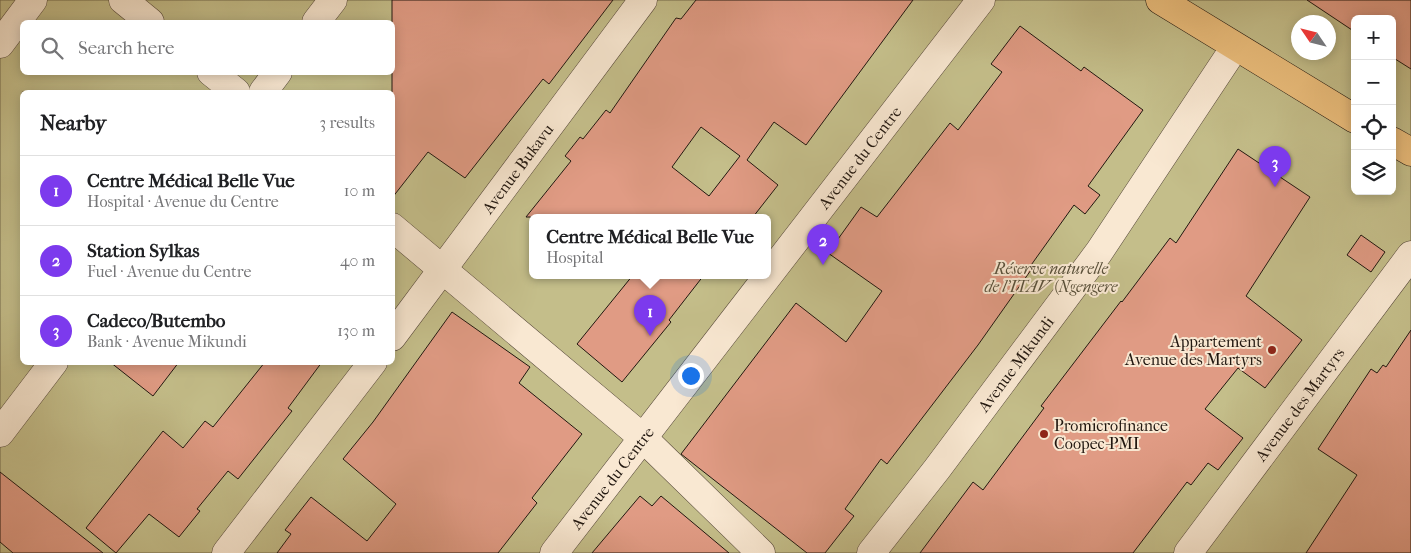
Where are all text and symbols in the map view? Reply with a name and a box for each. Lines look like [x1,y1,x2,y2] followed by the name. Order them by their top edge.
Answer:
[1291,15,1336,60] north arrow
[1351,15,1396,195] map controls
[1351,15,1396,60] button: +
[20,20,395,75] search box
[38,34,66,62] icon: search
[78,37,174,59] text: Search here
[1351,60,1396,105] button: −
[814,102,906,213] street label: Avenue du Centre
[1351,105,1396,150] button: locate
[40,111,106,135] text: Nearby
[319,113,375,132] text: 3 results
[478,120,557,218] street label: Avenue Bukavu
[1259,146,1291,187] pin: 3
[1351,150,1396,195] button: layers
[87,170,295,192] text: Centre Médical Belle Vue
[53,181,59,200] text: 1
[344,181,375,200] text: 10 m
[87,192,279,211] text: Hospital · Avenue du Centre
[529,214,771,279] popup
[807,224,839,265] pin: 2
[546,226,754,248] text: Centre Médical Belle Vue
[87,240,200,262] text: Station Sylkas
[546,248,603,267] text: Hospital
[52,251,60,270] text: 2
[340,251,375,270] text: 40 m
[984,259,1118,296] park label: Réserve naturelle de l'ITAV (Ngengere
[87,262,251,281] text: Fuel · Avenue du Centre
[634,295,666,336] pin: 1
[87,310,226,332] text: Cadeco/Butembo
[973,312,1058,417] street label: Avenue Mikundi
[53,321,59,340] text: 3
[337,321,375,340] text: 130 m
[87,332,247,351] text: Bank · Avenue Mikundi
[1124,332,1262,369] place label: Appartement Avenue des Martyrs
[1251,344,1349,466] street label: Avenue des Martyrs
[1266,344,1278,356] marker: Appartement Avenue des Martyrs
[678,363,704,389] your location
[1054,416,1168,453] place label: Promicrofinance Coopec-PMI
[566,423,658,534] street label: Avenue du Centre
[1038,428,1050,440] marker: Promicrofinance Coopec-PMI

